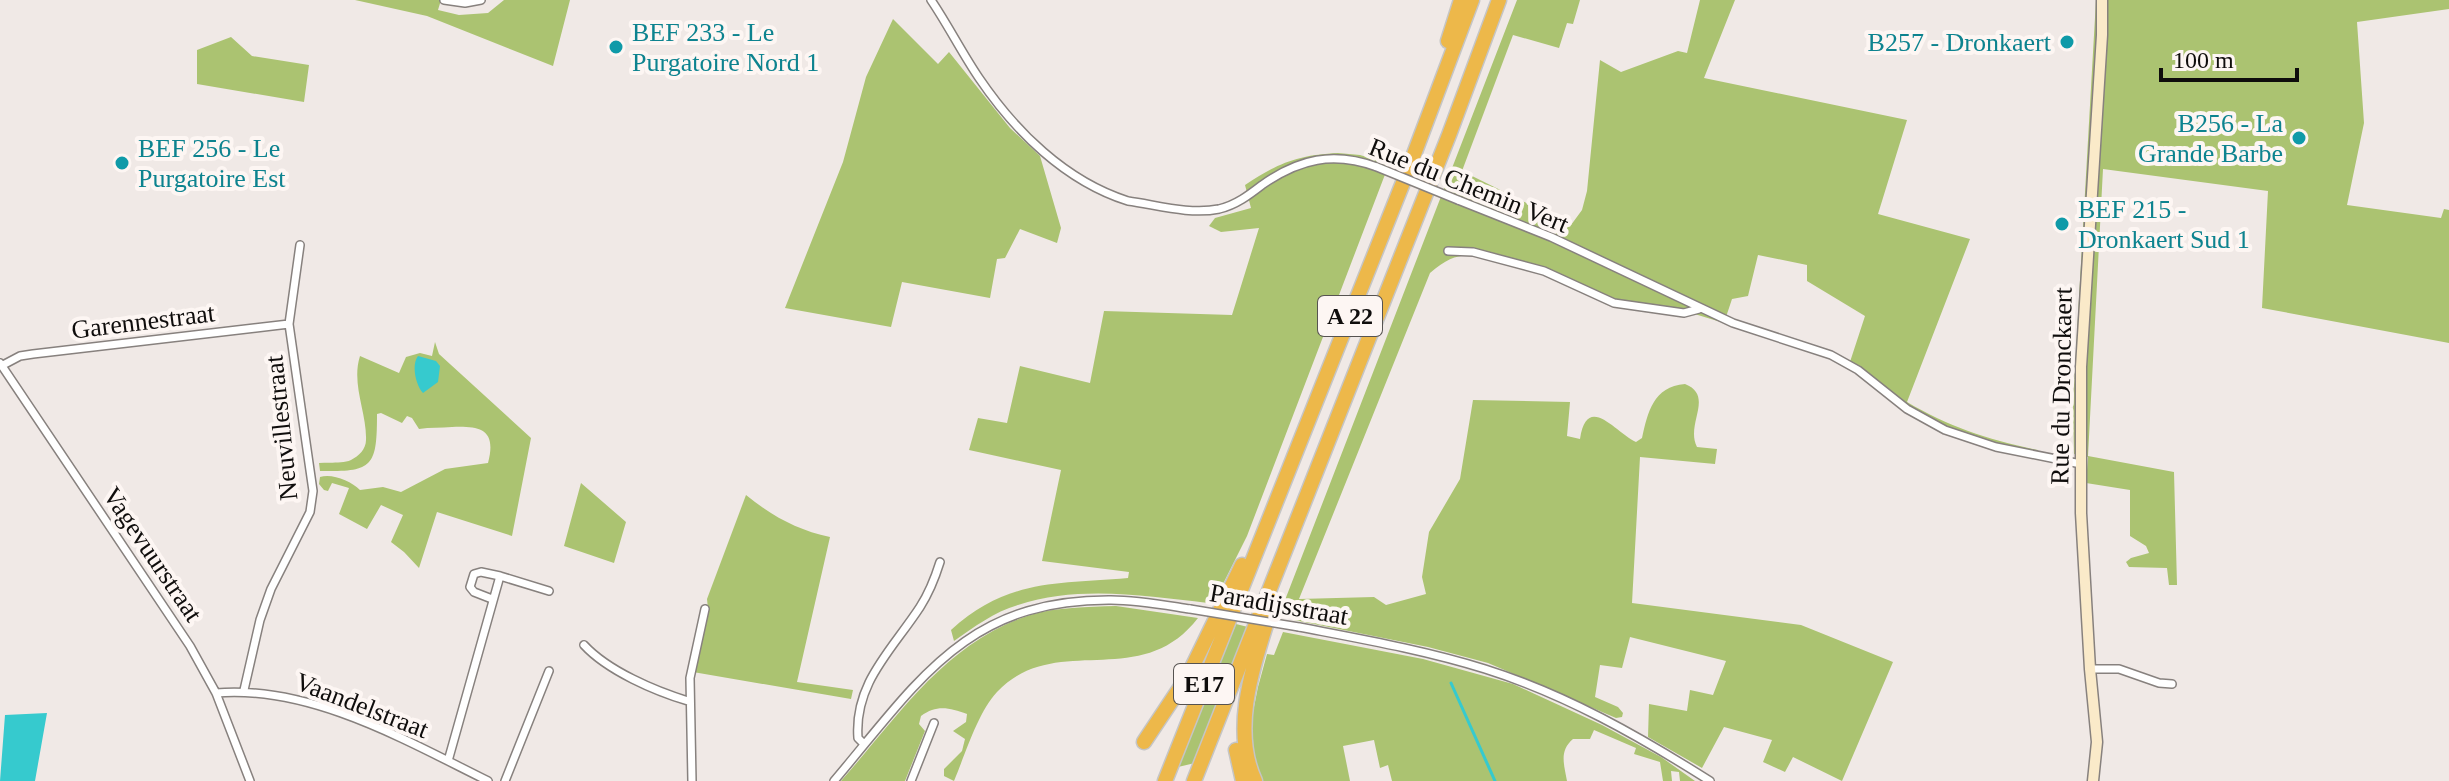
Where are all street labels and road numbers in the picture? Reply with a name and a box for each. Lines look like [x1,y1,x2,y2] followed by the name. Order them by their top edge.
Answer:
[1365,132,1574,239] street label: Rue du Chemin Vert
[2045,286,2078,485] street label: Rue du Dronckaert
[1318,296,1382,336] road number: A 22
[70,298,217,345] street label: Garennestraat
[259,353,304,502] street label: Neuvillestraat
[97,482,209,628] street label: Vagevuurstraat
[1207,578,1351,631] street label: Paradijsstraat
[1174,664,1234,704] road number: E17
[291,667,433,744] street label: Vaandelstraat

